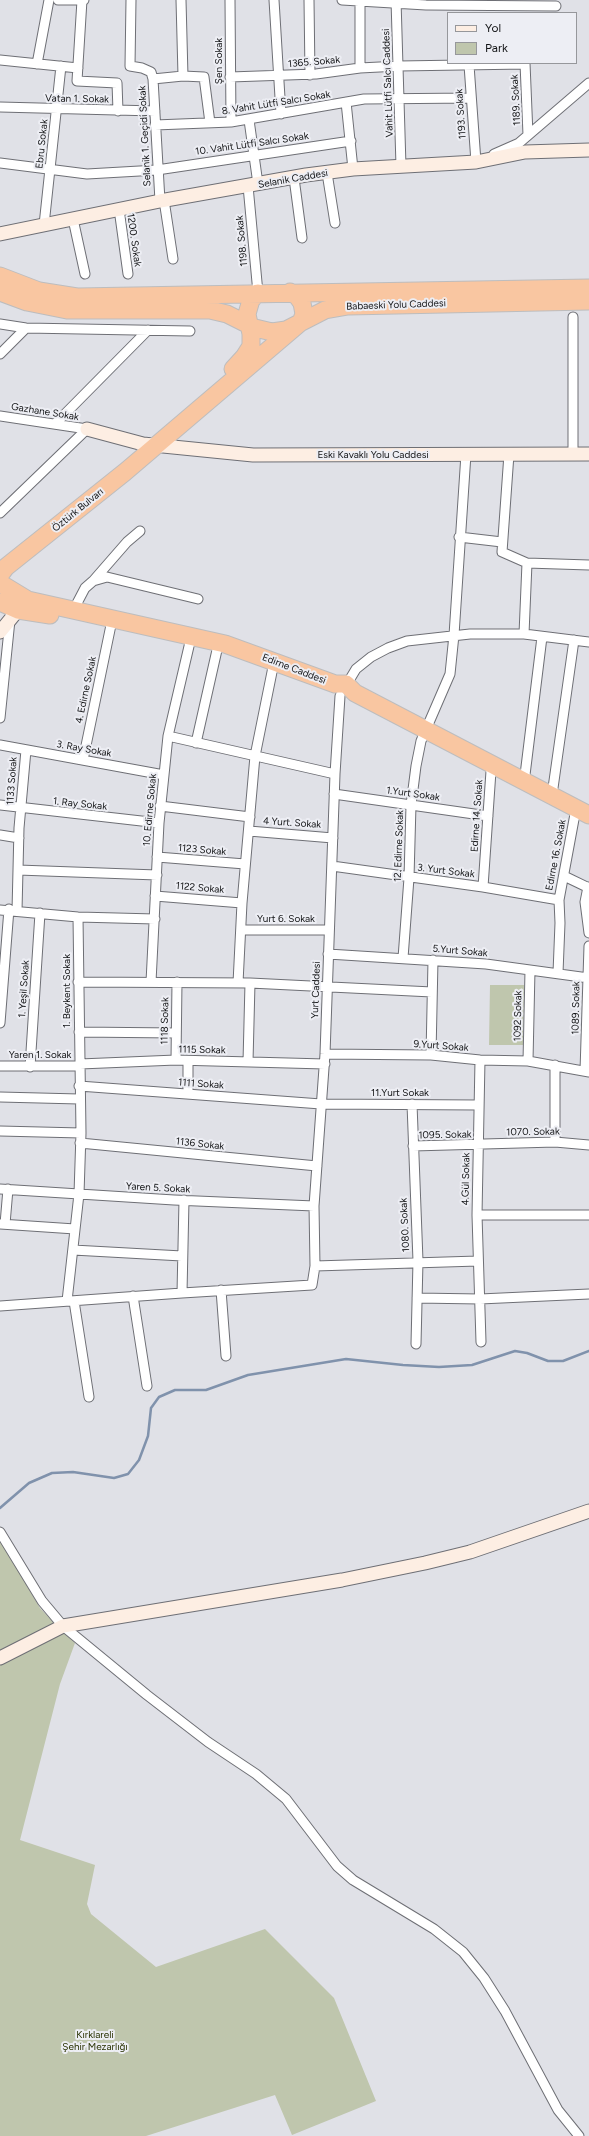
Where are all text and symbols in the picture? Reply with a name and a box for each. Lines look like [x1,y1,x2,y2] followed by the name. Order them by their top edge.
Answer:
[447,12,577,64] legend
[485,21,501,35] text: Yol
[380,28,396,138] street label: Vahit Lütfi Salcı Caddesi
[213,38,225,84] street label: Şen Sokak
[485,41,508,55] text: Park
[287,54,341,70] street label: 1365. Sokak
[509,74,523,126] street label: 1189. Sokak
[136,85,154,187] street label: Selanik 1. Geçidi Sokak
[221,88,331,118] street label: 8. Vahit Lütfi Salcı Sokak
[453,88,469,140] street label: 1193. Sokak
[45,92,109,106] street label: Vatan 1. Sokak
[33,119,51,169] street label: Ebru Sokak
[195,130,309,158] street label: 10. Vahit Lütfi Salcı Sokak
[257,167,329,191] street label: Selanik Caddesi
[124,213,144,267] street label: 1200. Sokak
[234,215,250,267] street label: 1198. Sokak
[346,297,446,313] street label: Babaeski Yolu Caddesi
[10,401,80,423] street label: Gazhane Sokak
[317,449,429,461] street label: Eski Kavaklı Yolu Caddesi
[50,486,106,534] street label: Öztürk Bulvarı
[260,651,328,687] street label: Edirne Caddesi
[73,655,99,725] street label: 4. Edirne Sokak
[56,738,112,760] street label: 3. Ray Sokak
[4,757,20,805] street label: 1133 Sokak
[141,773,159,847] street label: 10. Edirne Sokak
[468,779,486,853] street label: Edirne 14. Sokak
[386,784,440,804] street label: 1.Yurt Sokak
[52,795,108,813] street label: 1. Ray Sokak
[392,810,406,882] street label: 12. Edirne Sokak
[262,815,322,831] street label: 4 Yurt. Sokak
[543,819,569,891] street label: Edirne 16. Sokak
[177,842,227,858] street label: 1123 Sokak
[417,862,475,880] street label: 3. Yurt Sokak
[175,880,225,896] street label: 1122 Sokak
[257,913,315,925] street label: Yurt 6. Sokak
[432,943,488,959] street label: 5.Yurt Sokak
[61,954,73,1028] street label: 1. Beykent Sokak
[16,960,32,1018] street label: 1. Yeşil Sokak
[309,961,323,1019] street label: Yurt Caddesi
[570,981,582,1035] street label: 1089. Sokak
[512,990,524,1042] street label: 1092 Sokak
[159,997,171,1045] street label: 1118 Sokak
[413,1038,469,1054] street label: 9.Yurt Sokak
[178,1044,226,1056] street label: 1115 Sokak
[9,1049,71,1061] street label: Yaren 1. Sokak
[178,1076,224,1092] street label: 1111 Sokak
[371,1087,429,1099] street label: 11.Yurt Sokak
[506,1126,560,1138] street label: 1070. Sokak
[418,1129,472,1141] street label: 1095. Sokak
[175,1136,225,1152] street label: 1136 Sokak
[460,1153,472,1205] street label: 4.Gül Sokak
[126,1180,190,1196] street label: Yaren 5. Sokak
[398,1198,412,1252] street label: 1080. Sokak
[62,2029,128,2052] park label: Kırklareli Şehir Mezarlığı

